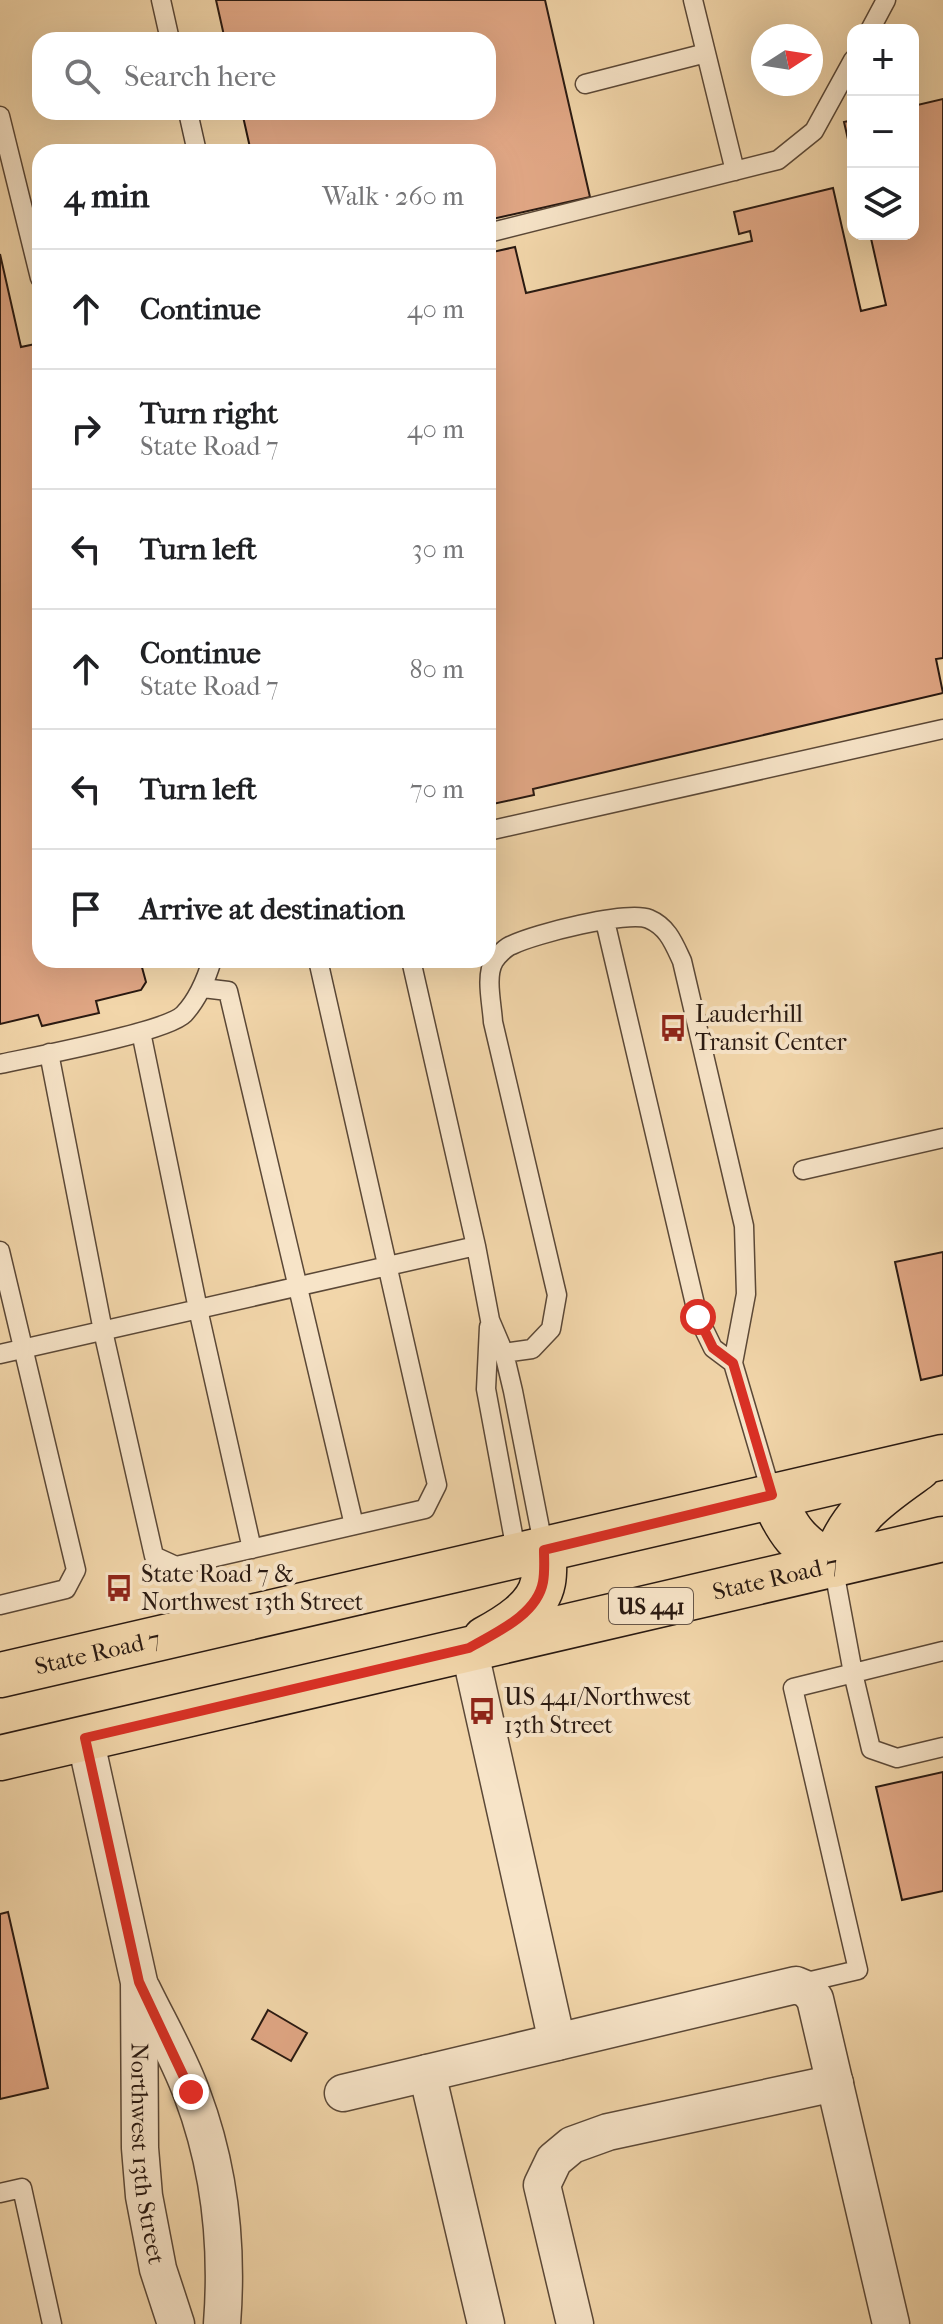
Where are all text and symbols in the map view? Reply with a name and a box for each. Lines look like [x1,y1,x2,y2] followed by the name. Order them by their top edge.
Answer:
[751,24,823,96] north arrow
[847,24,919,240] map controls
[847,24,919,96] button: +
[32,32,496,120] search box
[60,54,104,98] icon: search
[124,59,276,94] text: Search here
[847,96,919,168] button: −
[847,168,919,240] button: layers
[64,176,149,216] text: 4 min
[322,181,464,212] text: Walk · 260 m
[64,287,108,331] icon: ahead
[140,292,261,327] text: Continue
[407,294,464,325] text: 40 m
[140,396,278,431] text: Turn right
[64,407,108,451] icon: right
[407,414,464,445] text: 40 m
[140,431,278,462] text: State Road 7
[64,527,108,571] icon: left
[140,532,257,567] text: Turn left
[412,534,464,565] text: 30 m
[140,636,261,671] text: Continue
[64,647,108,691] icon: ahead
[409,654,464,685] text: 80 m
[140,671,278,702] text: State Road 7
[64,767,108,811] icon: left
[140,772,257,807] text: Turn left
[410,774,464,805] text: 70 m
[64,887,108,931] icon: arrive
[140,892,405,927] text: Arrive at destination
[695,1000,848,1056] place label: Lauderhill Transit Center
[658,1013,688,1043] bus stop icon: Lauderhill Transit Center
[680,1299,716,1335] route start
[710,1550,841,1606] street label: State Road 7
[141,1560,364,1616] place label: State Road 7 & Northwest 13th Street
[104,1573,134,1603] bus stop icon: State Road 7 & Northwest 13th Street
[609,1588,693,1624] road number: US 441
[32,1624,163,1681] street label: State Road 7
[504,1683,692,1739] place label: US 441/Northwest 13th Street
[467,1696,497,1726] bus stop icon: US 441/Northwest 13th Street
[125,2043,171,2267] street label: Northwest 13th Street
[173,2074,209,2110] route end

